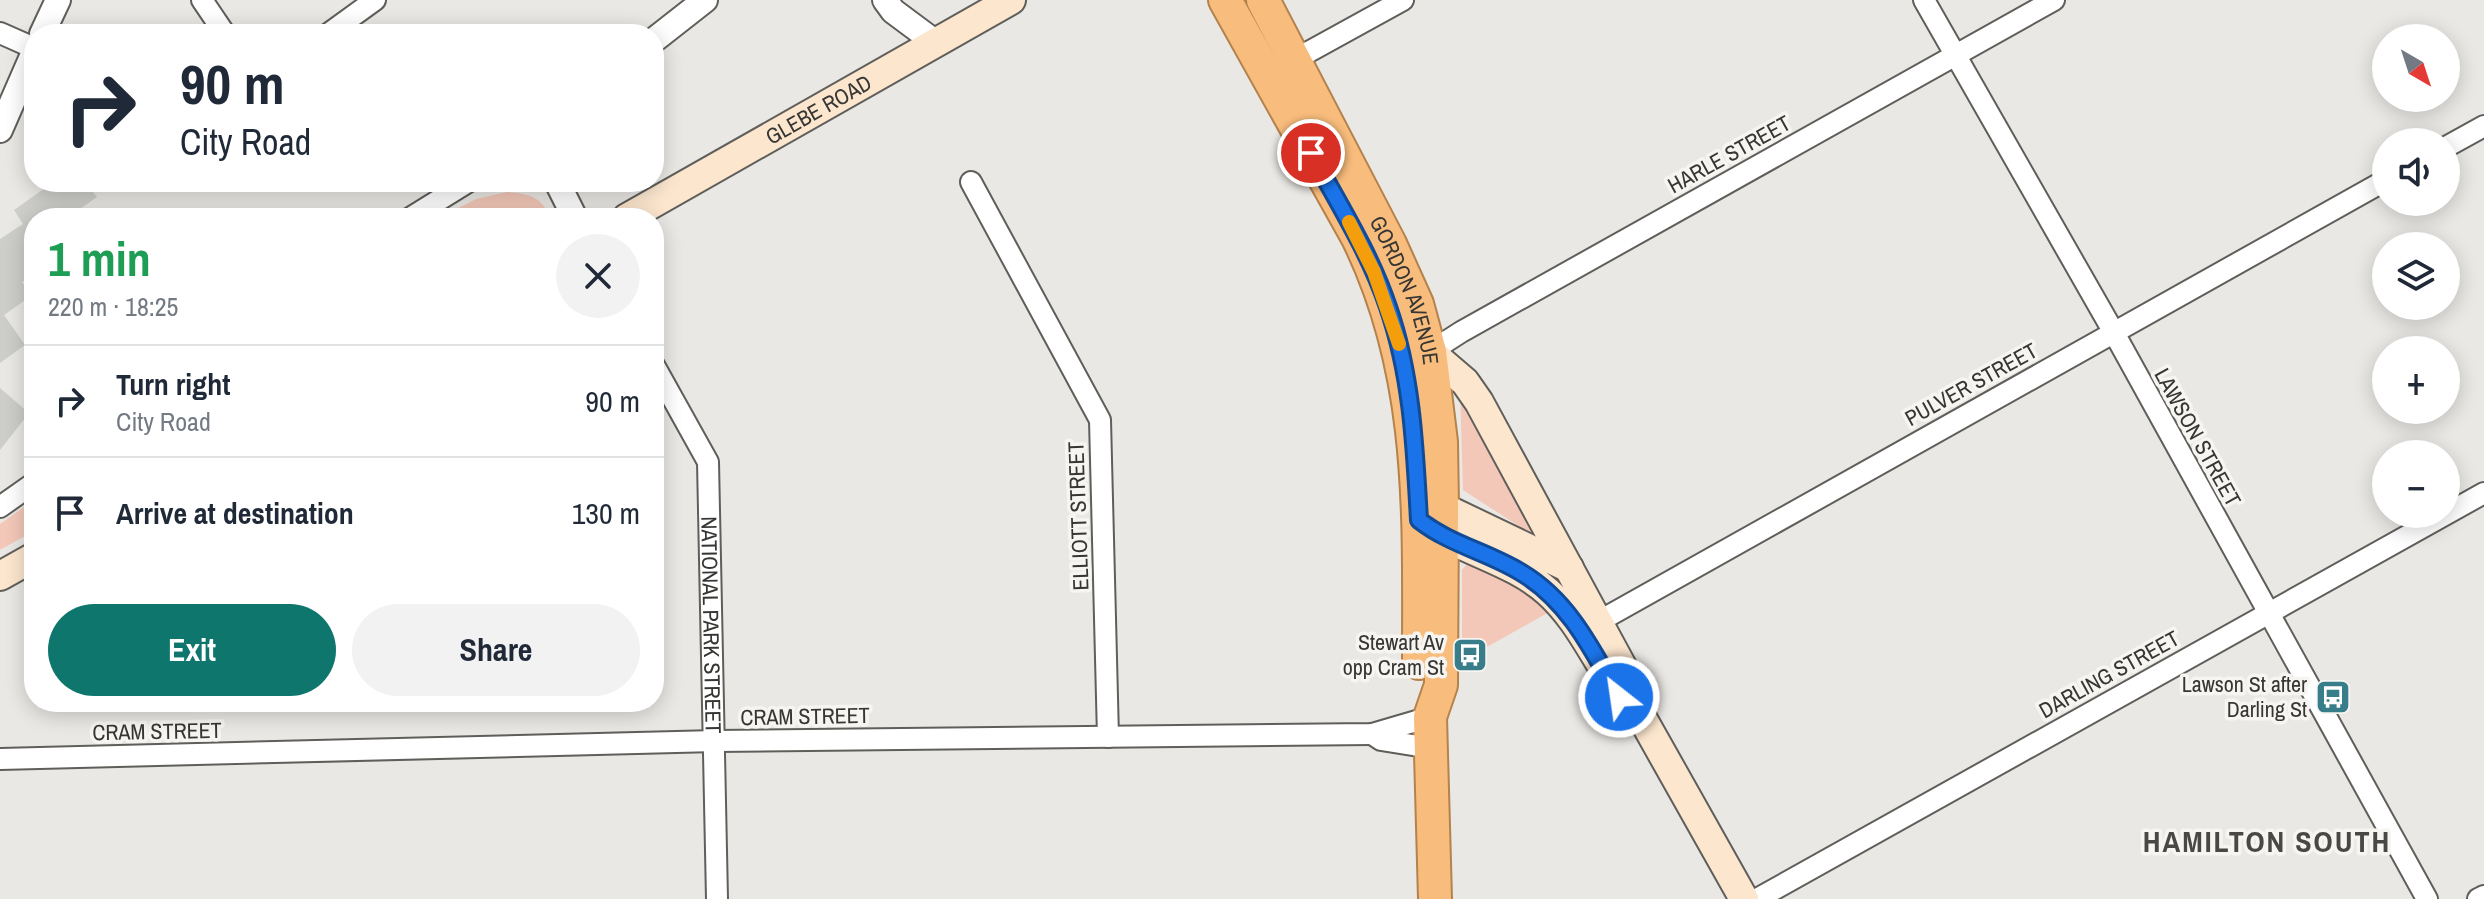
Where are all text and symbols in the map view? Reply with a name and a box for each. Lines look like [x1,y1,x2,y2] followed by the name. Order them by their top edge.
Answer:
[2372,24,2460,112] north arrow
[2372,24,2460,528] map controls
[180,46,285,121] text: 90 m
[48,56,152,160] icon: right
[760,67,877,151] street label: GLEBE ROAD
[1662,108,1796,200] street label: HARLE STREET
[180,118,311,166] text: City Road
[1277,119,1345,187] pin
[2372,128,2460,216] button: sound
[1289,131,1333,175] icon: arrive
[1363,210,1446,366] street label: GORDON AVENUE
[48,226,151,291] text: 1 min
[2372,232,2460,320] button: layers
[556,234,640,318] button: close
[48,289,178,324] text: 220 m · 18:25
[1899,335,2043,433] street label: PULVER STREET
[2372,336,2460,424] button: +
[2148,363,2248,511] street label: LAWSON STREET
[116,364,230,404] text: Turn right
[48,379,92,423] icon: right
[585,381,640,421] text: 90 m
[116,404,211,439] text: City Road
[2372,440,2460,528] button: −
[1060,441,1096,591] street label: ELLIOTT STREET
[48,491,92,535] icon: arrive
[116,493,354,533] text: Arrive at destination
[572,493,640,533] text: 130 m
[694,516,729,734] street label: NATIONAL PARK STREET
[48,604,336,696] button: Exit
[352,604,640,696] button: Share
[2033,623,2185,725] street label: DARLING STREET
[1343,627,1444,682] place label: Stewart Av opp Cram St
[1451,636,1489,674] bus stop icon: Stewart Av opp Cram St
[1577,655,1661,739] position arrow
[2182,669,2307,724] place label: Lawson St after Darling St
[2314,678,2352,716] bus stop icon: Lawson St after Darling St
[740,700,870,732] street label: CRAM STREET
[92,715,222,747] street label: CRAM STREET
[2143,821,2391,861] district label: HAMILTON SOUTH

